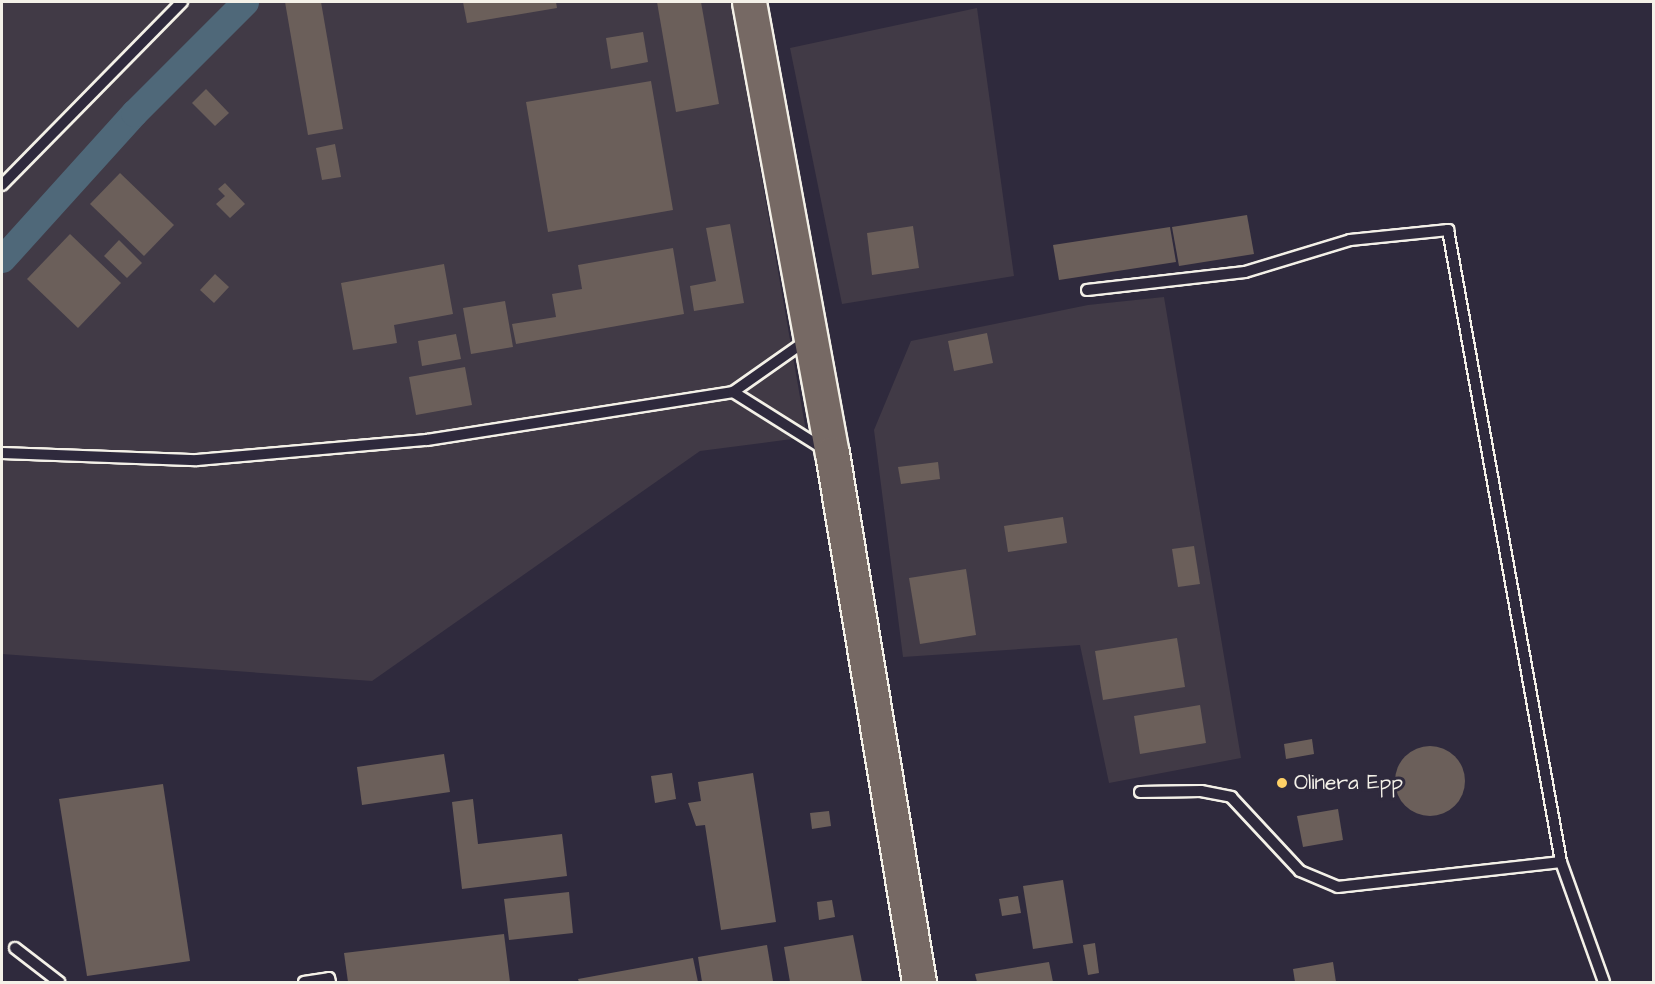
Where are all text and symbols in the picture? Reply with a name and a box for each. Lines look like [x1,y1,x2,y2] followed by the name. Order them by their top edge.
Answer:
[1294,770,1403,796] place label: Olinera Epp
[1275,776,1289,790] marker: Olinera Epp

